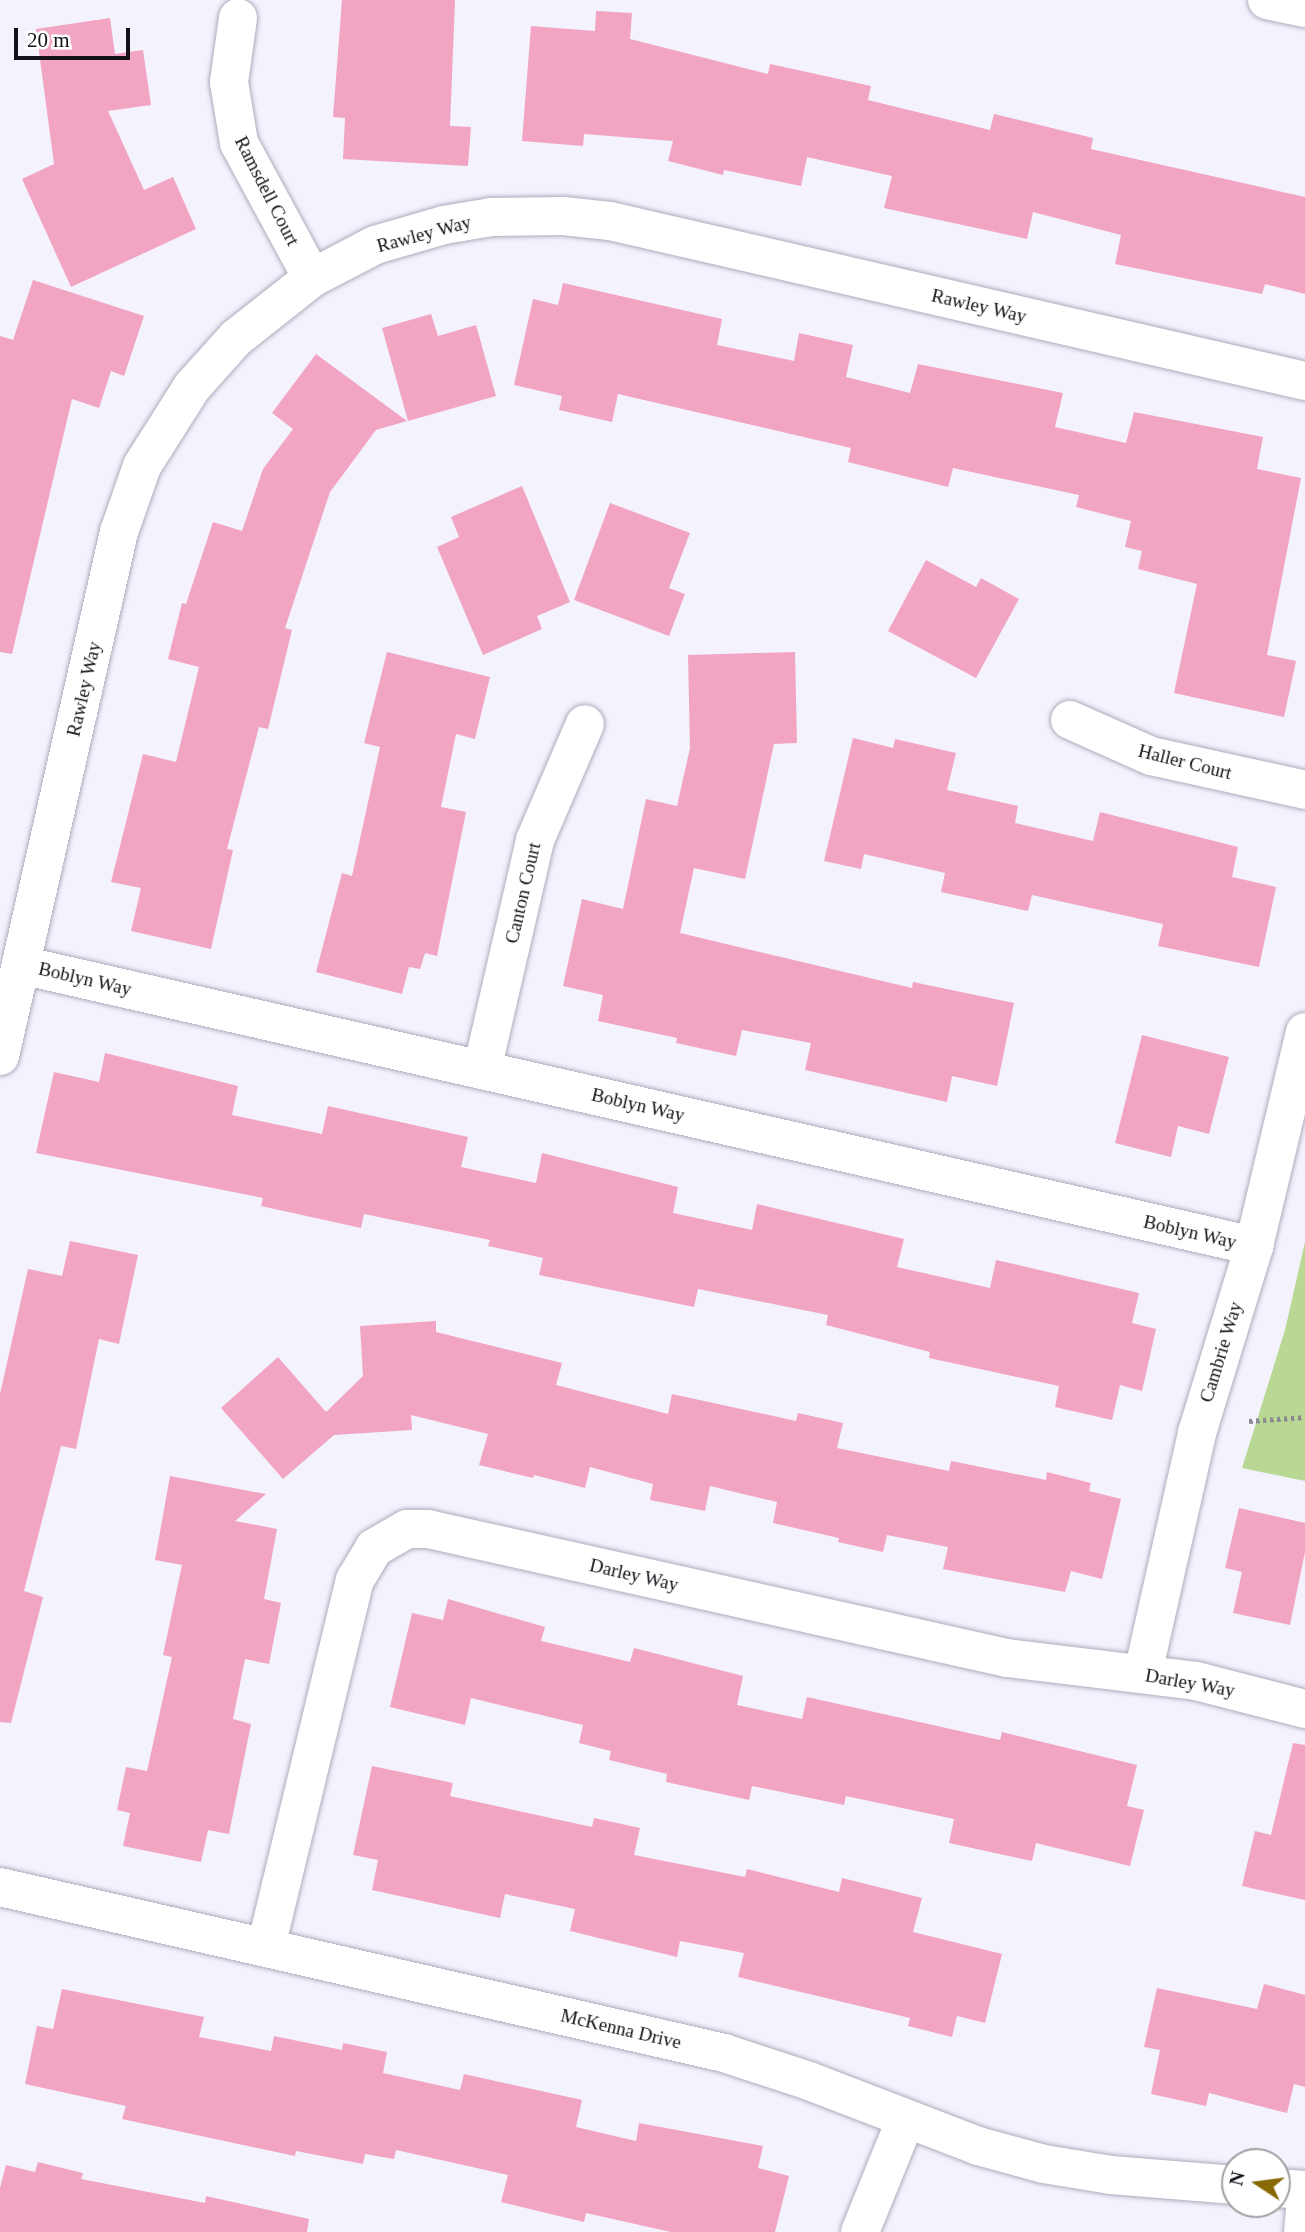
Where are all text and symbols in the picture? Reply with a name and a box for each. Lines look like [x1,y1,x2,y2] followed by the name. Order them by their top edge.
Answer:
[18,14,133,58] scale bar
[27,28,70,52] text: 20 m
[230,132,304,250] street label: Ramsdell Court
[374,210,474,258] street label: Rawley Way
[929,284,1029,328] street label: Rawley Way
[62,639,106,739] street label: Rawley Way
[1136,739,1234,785] street label: Haller Court
[500,840,546,946] street label: Canton Court
[36,957,134,1001] street label: Boblyn Way
[589,1083,687,1127] street label: Boblyn Way
[1141,1210,1239,1254] street label: Boblyn Way
[1195,1299,1247,1405] street label: Cambrie Way
[587,1554,681,1596] street label: Darley Way
[1143,1664,1237,1702] street label: Darley Way
[559,2004,683,2054] street label: McKenna Drive
[1221,2148,1291,2218] north arrow
[1225,2170,1249,2188] text: N

